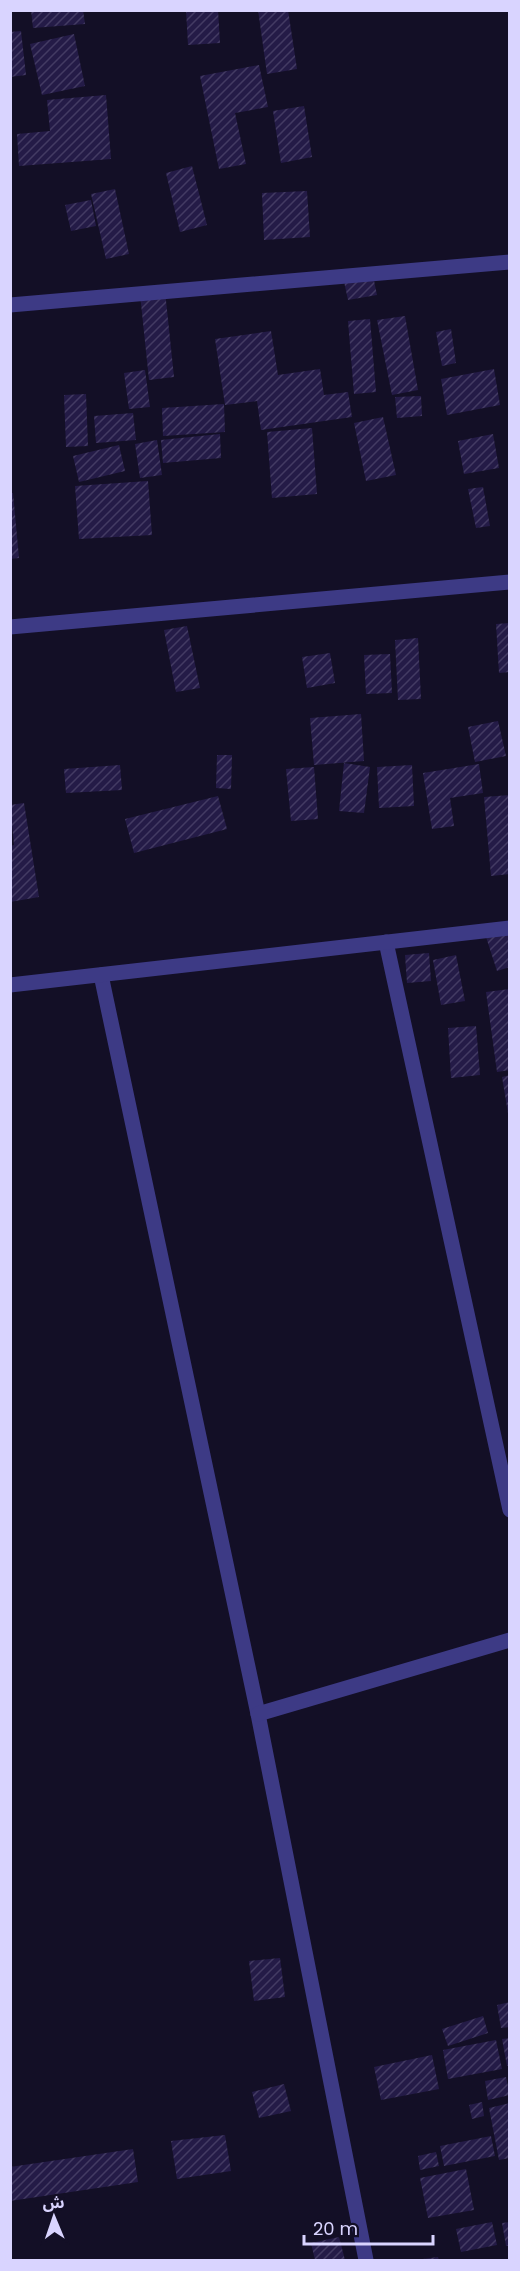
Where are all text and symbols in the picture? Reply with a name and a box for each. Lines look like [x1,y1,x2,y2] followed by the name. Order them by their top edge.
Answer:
[24,2187,84,2247] north arrow
[42,2191,65,2214] text: ش
[304,2208,433,2246] scale bar
[313,2216,358,2241] text: 20 m

